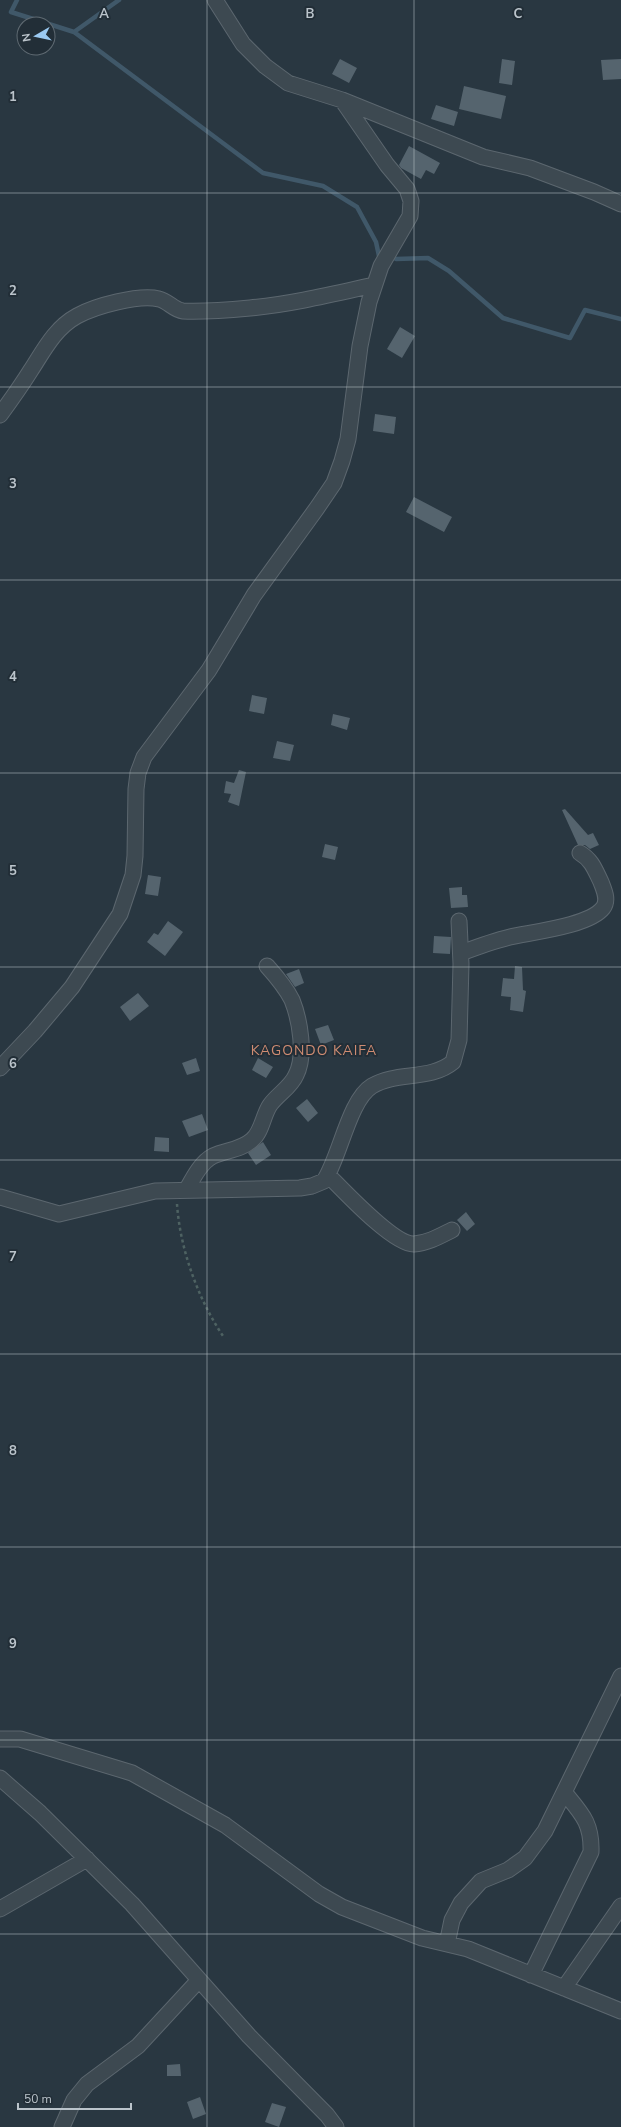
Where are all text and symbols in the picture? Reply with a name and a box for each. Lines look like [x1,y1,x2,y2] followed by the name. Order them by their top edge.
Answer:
[99,5,109,23] text: A
[306,5,315,23] text: B
[514,5,523,23] text: C
[16,16,56,56] north arrow
[19,32,35,43] text: N
[9,88,17,106] text: 1
[9,282,17,300] text: 2
[9,475,17,493] text: 3
[9,668,17,686] text: 4
[9,862,17,880] text: 5
[251,1041,377,1060] district label: KAGONDO KAIFA
[9,1055,17,1073] text: 6
[9,1248,17,1266] text: 7
[9,1442,17,1460] text: 8
[9,1635,17,1653] text: 9
[18,2085,131,2111] scale bar
[24,2091,52,2107] text: 50 m

